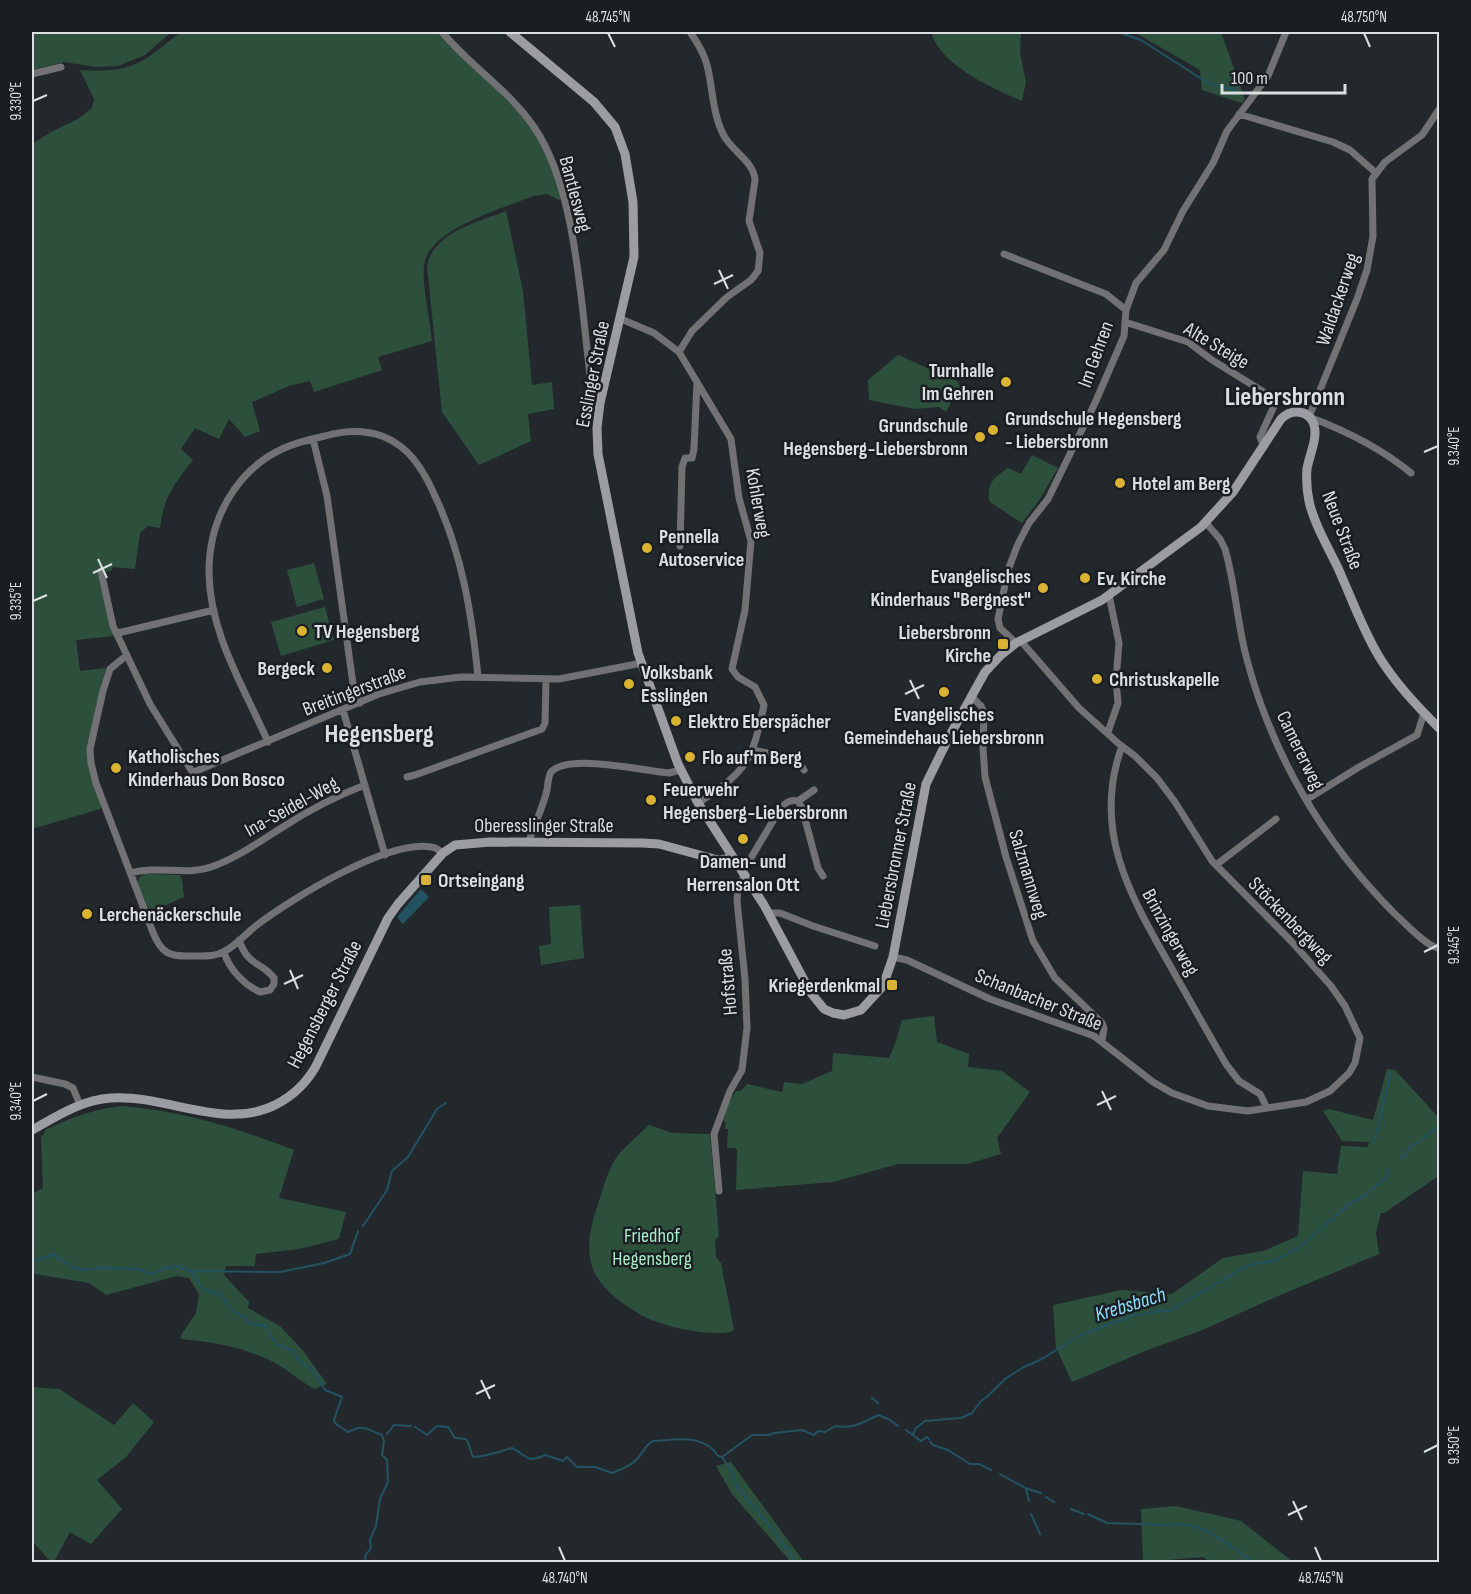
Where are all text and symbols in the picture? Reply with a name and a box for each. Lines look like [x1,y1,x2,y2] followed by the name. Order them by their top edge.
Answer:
[586,8,630,27] text: 48.745°N
[1341,8,1387,27] text: 48.750°N
[1222,57,1345,95] scale bar
[1231,68,1268,89] text: 100 m
[7,81,26,121] text: 9.330°E
[553,154,597,235] street label: Bantlesweg
[1311,250,1365,349] street label: Waldackerweg
[1179,317,1253,375] street label: Alte Steige
[1073,318,1119,391] street label: Im Gehren
[571,319,615,429] street label: Esslinger Straße
[922,359,994,406] place label: Turnhalle Im Gehren
[999,375,1013,389] marker: Turnhalle Im Gehren
[1225,382,1345,413] district label: Liebersbronn
[1005,407,1182,454] place label: Grundschule Hegensberg - Liebersbronn
[783,414,968,461] place label: Grundschule Hegensberg-Liebersbronn
[986,423,1000,437] marker: Grundschule Hegensberg - Liebersbronn
[1445,426,1464,466] text: 9.340°E
[973,430,987,444] marker: Grundschule Hegensberg-Liebersbronn
[740,466,776,540] street label: Kohlerweg
[1132,472,1231,496] place label: Hotel am Berg
[1113,476,1127,490] marker: Hotel am Berg
[1316,488,1368,573] street label: Neue Straße
[658,525,744,572] place label: Pennella Autoservice
[640,541,654,555] marker: Pennella Autoservice
[870,565,1031,612] place label: Evangelisches Kinderhaus "Bergnest"
[1097,567,1166,591] place label: Ev. Kirche
[1078,571,1092,585] marker: Ev. Kirche
[1036,581,1050,595] marker: Evangelisches Kinderhaus "Bergnest"
[7,582,26,620] text: 9.335°E
[314,620,420,644] place label: TV Hegensberg
[898,621,991,668] place label: Liebersbronn Kirche
[295,624,309,638] marker: TV Hegensberg
[996,637,1010,651] marker: Liebersbronn Kirche
[257,657,316,681] place label: Bergeck
[299,660,409,722] street label: Breitingerstraße
[320,661,334,675] marker: Bergeck
[641,661,713,708] place label: Volksbank Esslingen
[1109,668,1220,692] place label: Christuskapelle
[1090,672,1104,686] marker: Christuskapelle
[622,677,636,691] marker: Volksbank Esslingen
[937,685,951,699] marker: Evangelisches Gemeindehaus Liebersbronn
[844,703,1044,750] place label: Evangelisches Gemeindehaus Liebersbronn
[1271,707,1329,794] street label: Camererweg
[688,710,831,734] place label: Elektro Eberspächer
[669,714,683,728] marker: Elektro Eberspächer
[324,719,434,750] district label: Hegensberg
[128,745,285,792] place label: Katholisches Kinderhaus Don Bosco
[702,746,803,770] place label: Flo auf'm Berg
[683,750,697,764] marker: Flo auf'm Berg
[109,761,123,775] marker: Katholisches Kinderhaus Don Bosco
[240,771,343,842] street label: Ina-Seidel-Weg
[663,778,848,825] place label: Feuerwehr Hegensberg-Liebersbronn
[870,780,922,930] street label: Liebersbronner Straße
[644,793,658,807] marker: Feuerwehr Hegensberg-Liebersbronn
[474,814,614,838] street label: Oberesslinger Straße
[1003,827,1053,922] street label: Salzmannweg
[736,832,750,846] marker: Damen- und Herrensalon Ott
[686,850,800,897] place label: Damen- und Herrensalon Ott
[438,869,525,893] place label: Ortseingang
[1243,872,1338,969] street label: Stöckenbergweg
[419,873,433,887] marker: Ortseingang
[1136,885,1204,980] street label: Brinzingerweg
[99,903,242,927] place label: Lerchenäckerschule
[80,907,94,921] marker: Lerchenäckerschule
[1445,926,1464,964] text: 9.345°E
[282,936,367,1072] street label: Hegensberger Straße
[713,947,743,1016] street label: Hofstraße
[971,963,1106,1036] street label: Schanbacher Straße
[769,974,880,998] place label: Kriegerdenkmal
[885,978,899,992] marker: Kriegerdenkmal
[7,1081,26,1121] text: 9.340°E
[612,1224,692,1271] park label: Friedhof Hegensberg
[1092,1282,1169,1327] water label: Krebsbach
[1445,1426,1464,1464] text: 9.350°E
[542,1569,588,1588] text: 48.740°N
[1299,1569,1343,1588] text: 48.745°N

